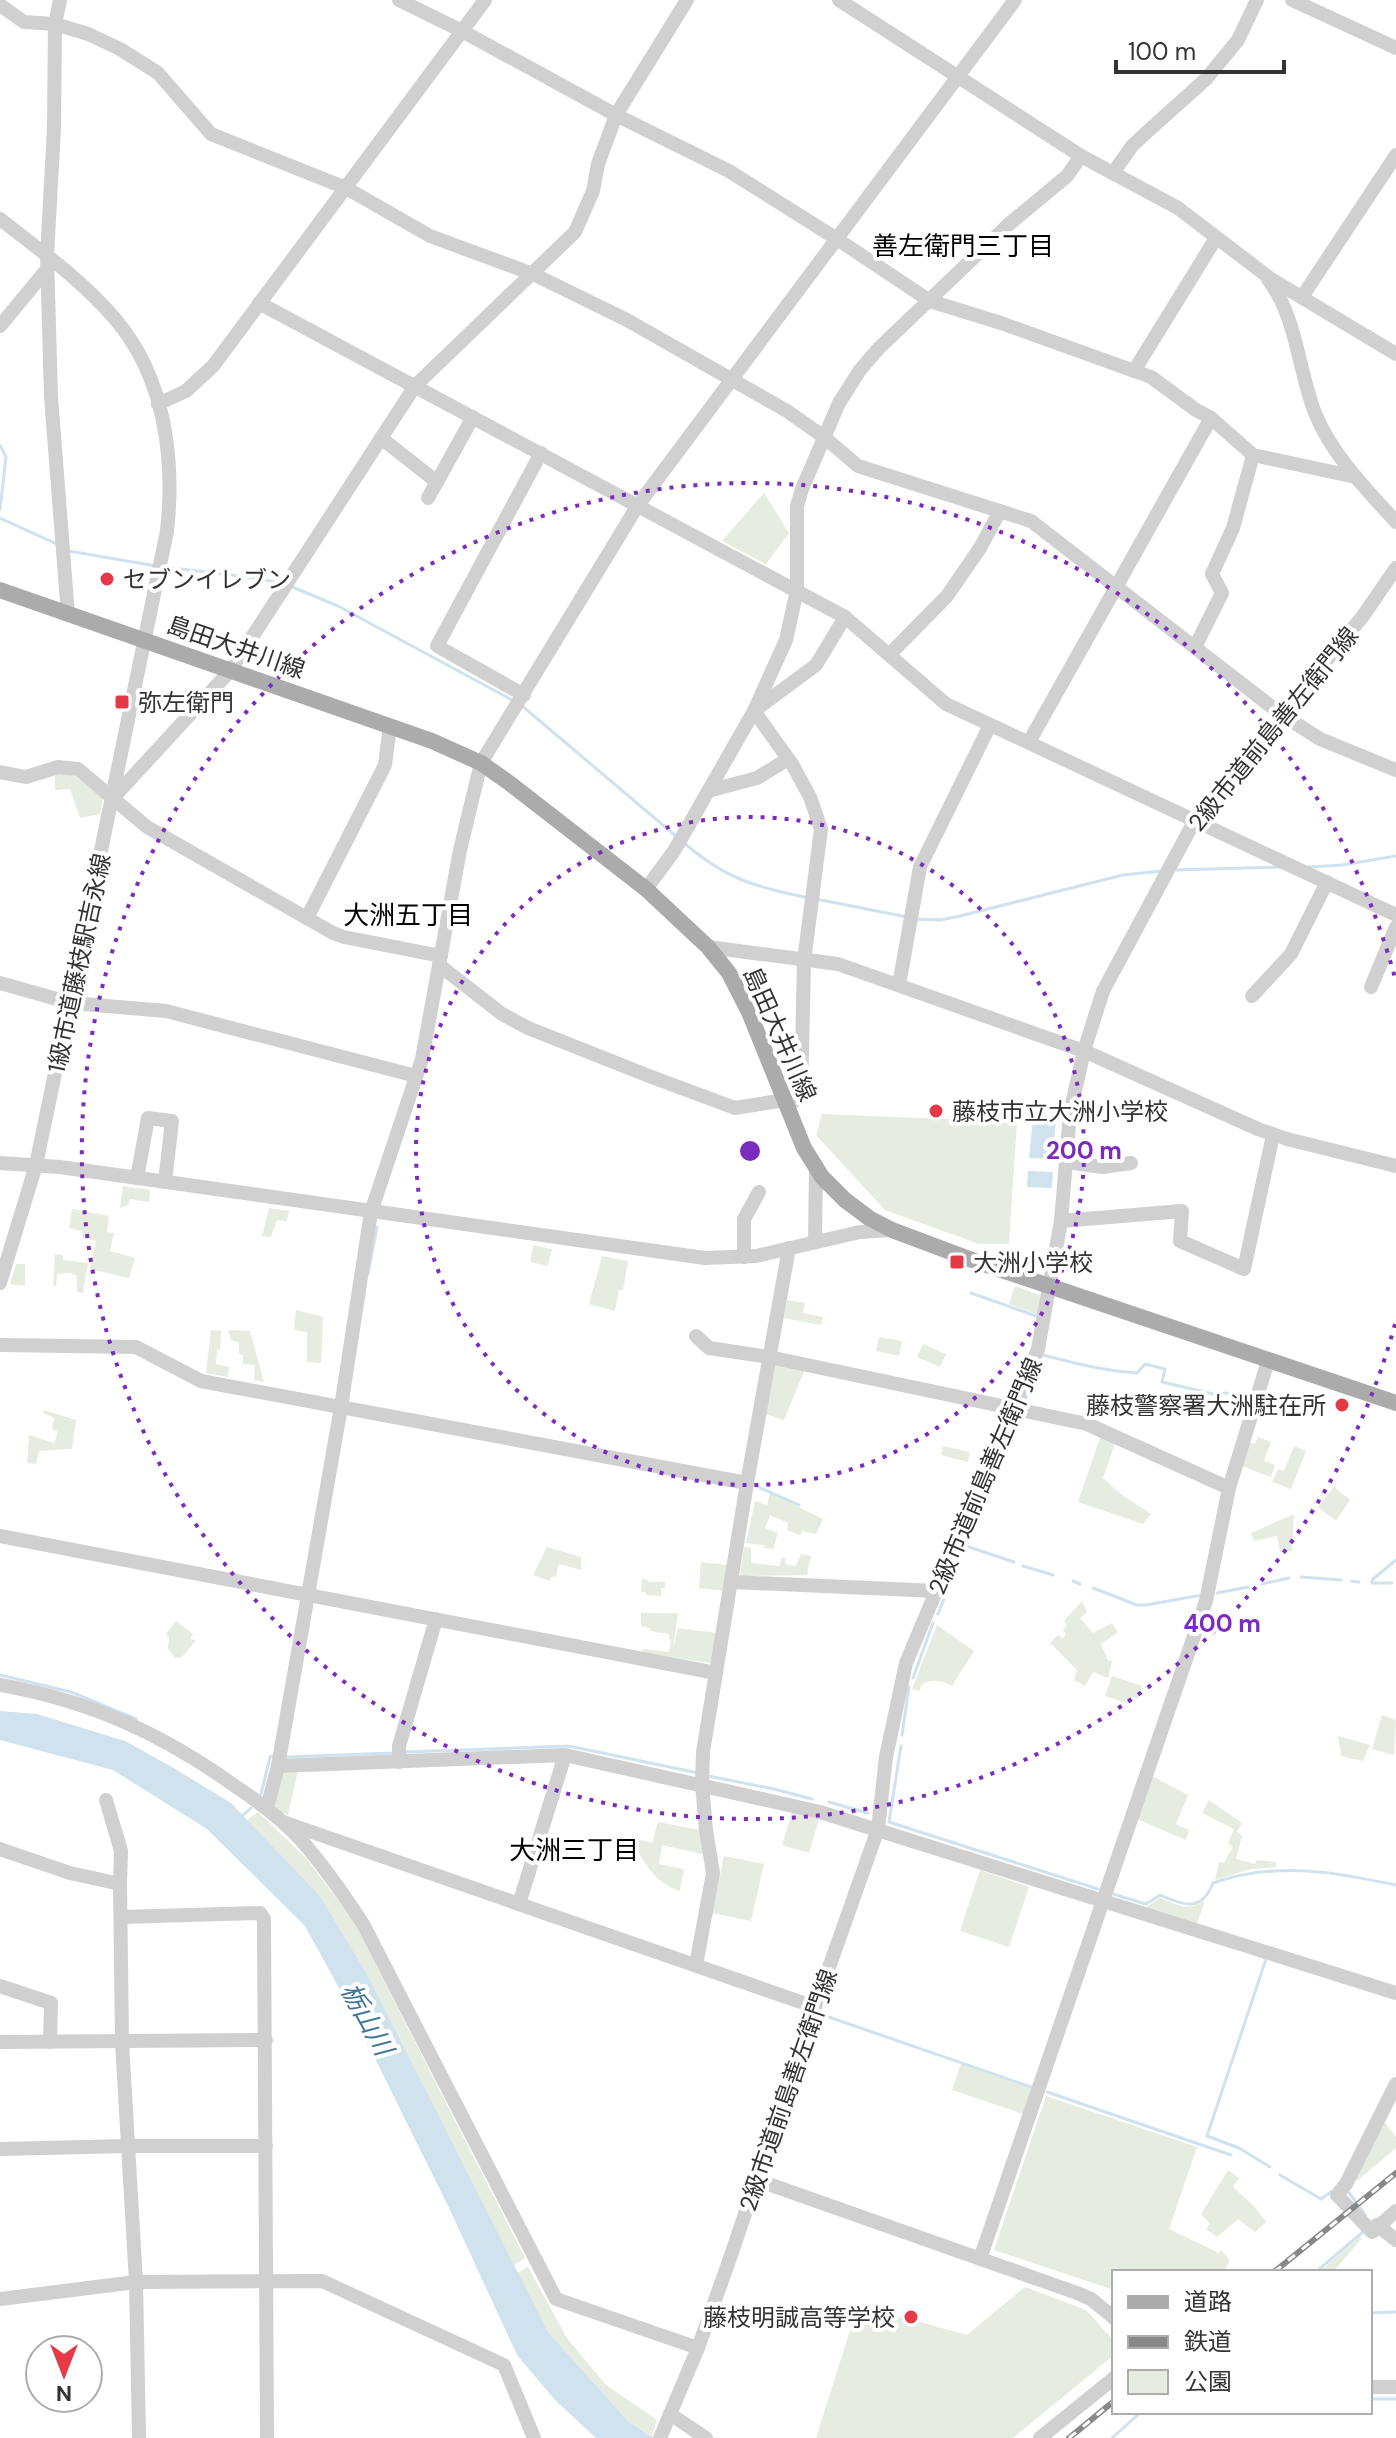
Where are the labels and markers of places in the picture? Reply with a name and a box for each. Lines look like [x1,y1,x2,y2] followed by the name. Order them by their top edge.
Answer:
[123,564,291,595] place label: セブンイレブン
[98,570,116,588] marker: セブンイレブン
[138,687,234,718] place label: 弥左衛門
[113,693,131,711] marker: 弥左衛門
[952,1096,1168,1127] place label: 藤枝市立大洲小学校
[927,1102,945,1120] marker: 藤枝市立大洲小学校
[736,1137,764,1165] centre of rings
[973,1247,1093,1278] place label: 大洲小学校
[948,1253,966,1271] marker: 大洲小学校
[1086,1390,1326,1421] place label: 藤枝警察署大洲駐在所
[1333,1396,1351,1414] marker: 藤枝警察署大洲駐在所
[703,2302,895,2333] place label: 藤枝明誠高等学校
[902,2308,920,2326] marker: 藤枝明誠高等学校

